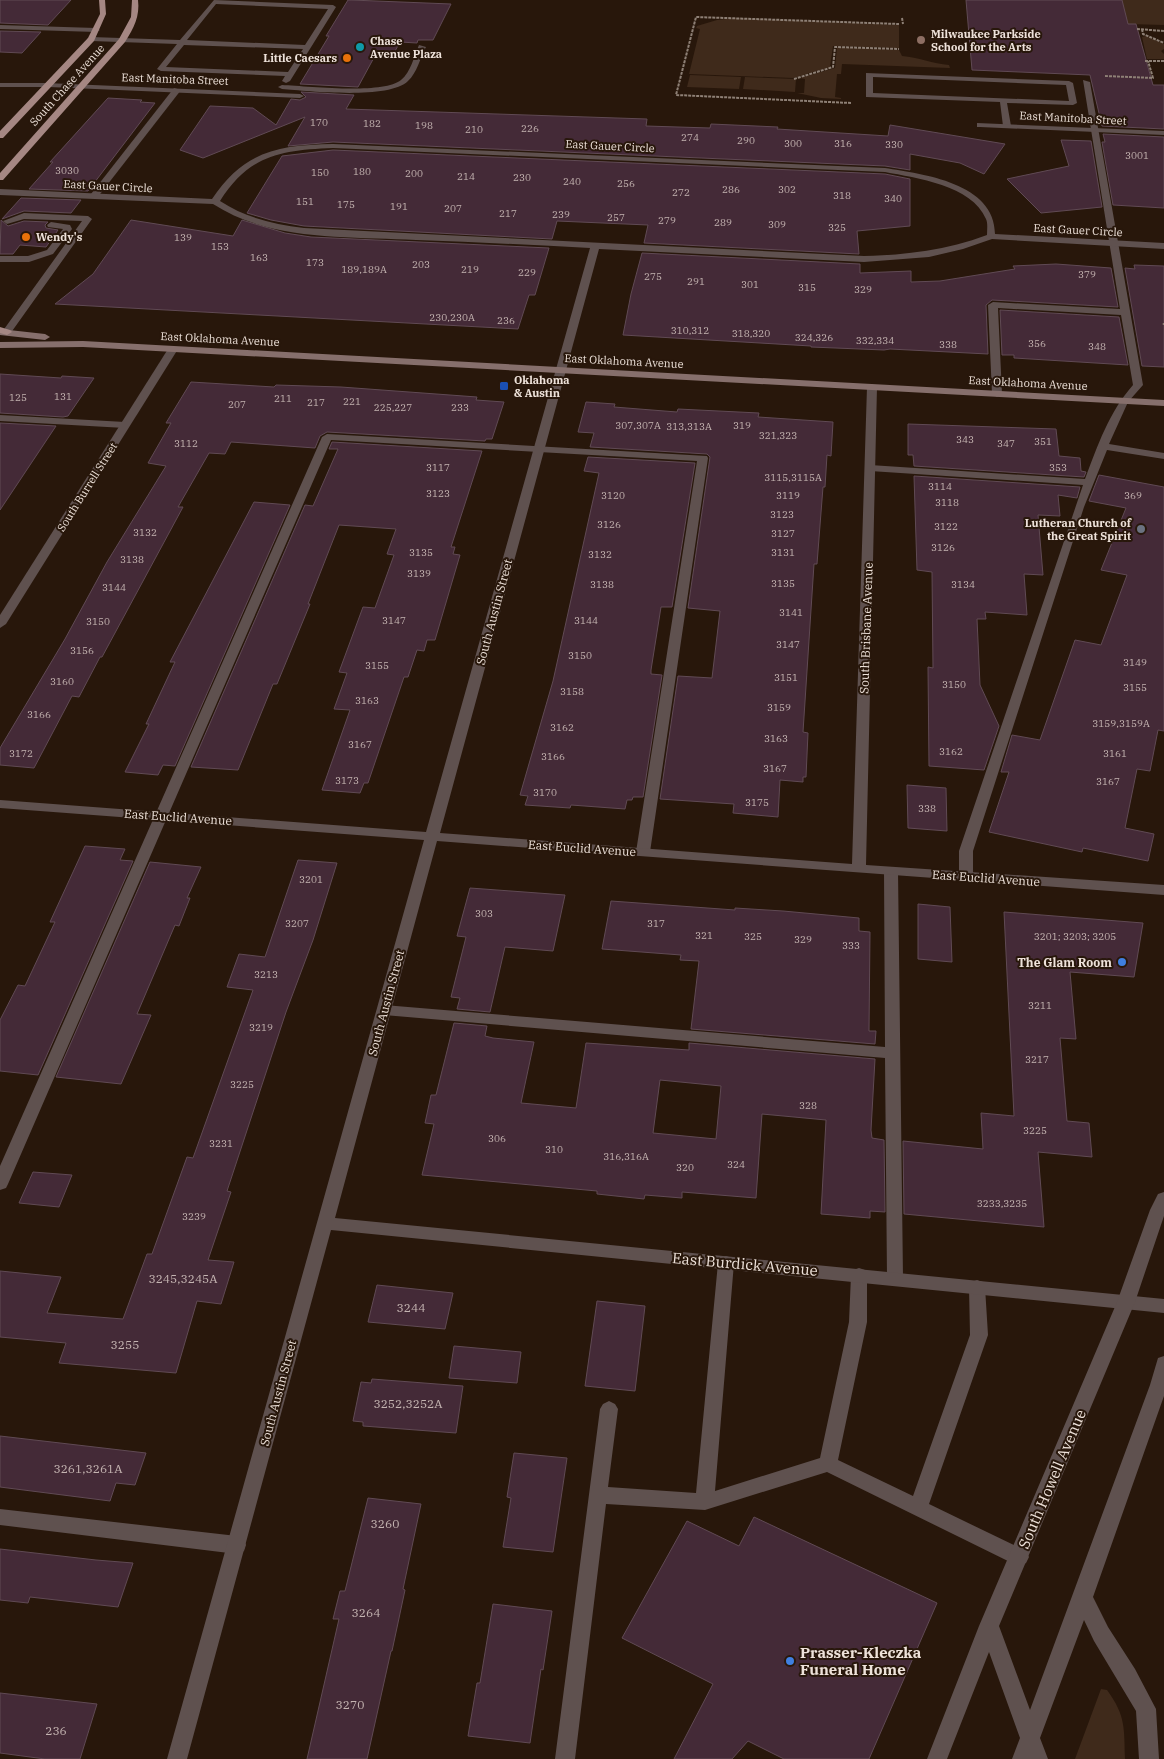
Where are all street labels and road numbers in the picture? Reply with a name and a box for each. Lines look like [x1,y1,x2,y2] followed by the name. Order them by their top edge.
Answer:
[27,41,107,129] street label: South Chase Avenue
[121,70,229,88] street label: East Manitoba Street
[1019,108,1127,128] street label: East Manitoba Street
[565,137,655,155] street label: East Gauer Circle
[63,177,153,195] street label: East Gauer Circle
[1033,221,1123,239] street label: East Gauer Circle
[160,329,280,349] street label: East Oklahoma Avenue
[564,351,684,371] street label: East Oklahoma Avenue
[968,373,1088,393] street label: East Oklahoma Avenue
[54,440,120,534] street label: South Burrell Street
[473,557,515,667] street label: South Austin Street
[856,562,876,694] street label: South Brisbane Avenue
[124,806,232,828] street label: East Euclid Avenue
[528,837,636,859] street label: East Euclid Avenue
[932,867,1040,889] street label: East Euclid Avenue
[365,948,407,1058] street label: South Austin Street
[671,1248,819,1280] street label: East Burdick Avenue
[257,1338,299,1448] street label: South Austin Street
[1014,1406,1090,1552] street label: South Howell Avenue

